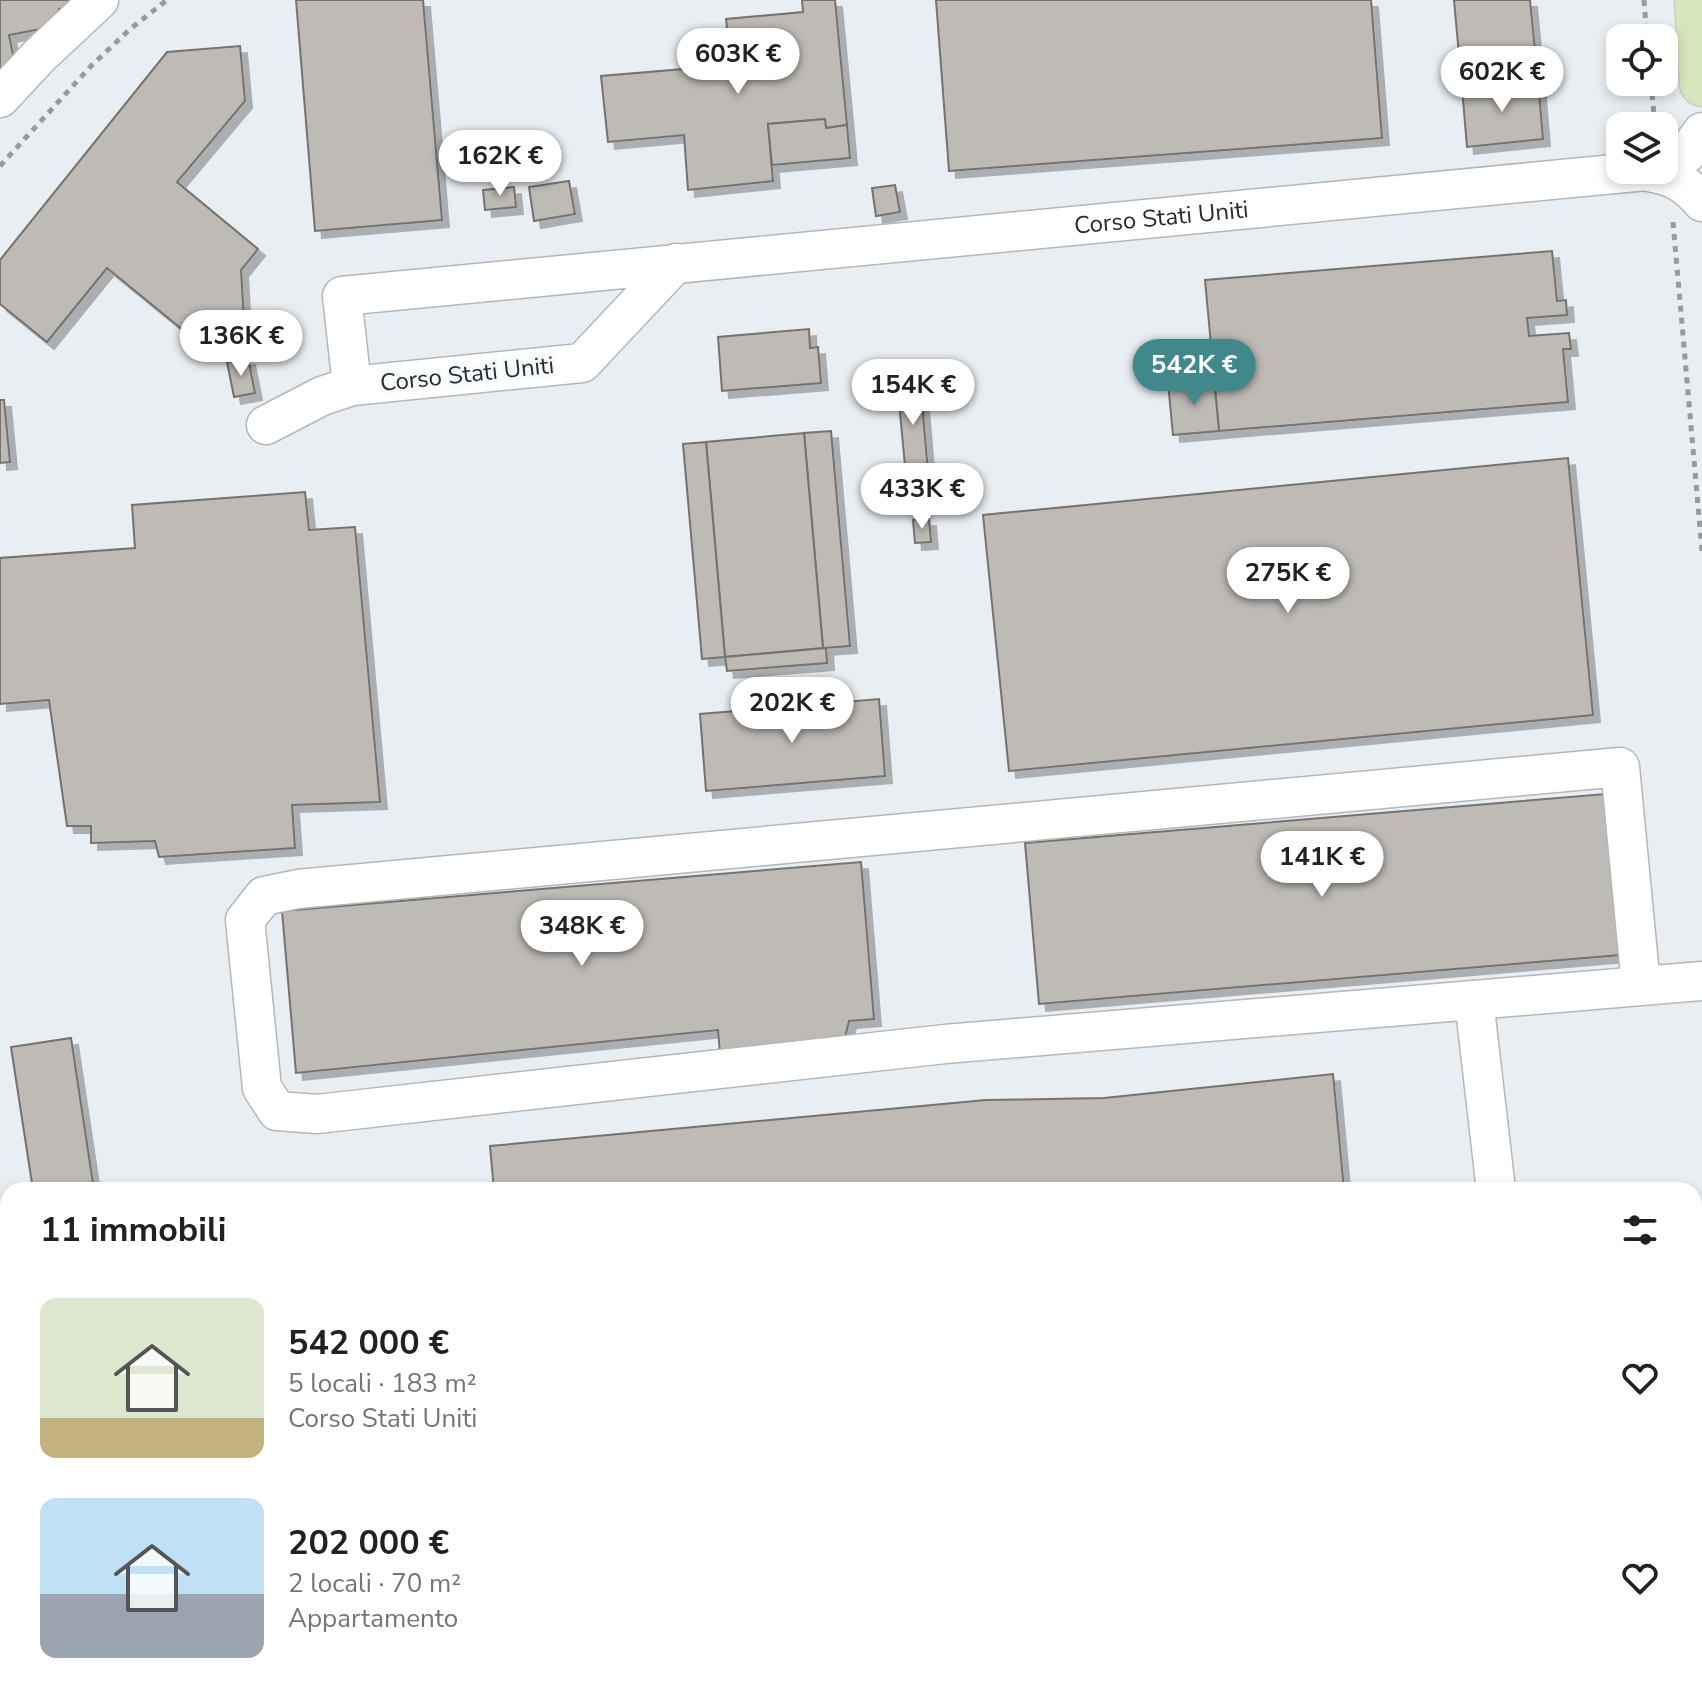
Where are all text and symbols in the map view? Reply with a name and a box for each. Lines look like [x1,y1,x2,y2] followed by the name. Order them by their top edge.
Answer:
[1606,24,1678,184] map controls
[1606,24,1678,96] button: locate
[673,28,803,96] pin: 603K €
[695,36,781,71] text: 603K €
[1437,46,1567,114] pin: 602K €
[1459,54,1545,89] text: 602K €
[1606,112,1678,184] button: layers
[435,130,565,198] pin: 162K €
[457,138,543,173] text: 162K €
[1073,193,1250,242] street label: Corso Stati Uniti
[176,310,306,378] pin: 136K €
[198,318,284,353] text: 136K €
[1129,339,1259,407] pin: 542K €
[1151,347,1237,382] text: 542K €
[378,349,556,399] street label: Corso Stati Uniti
[848,359,978,427] pin: 154K €
[870,367,956,402] text: 154K €
[857,463,987,531] pin: 433K €
[879,471,965,506] text: 433K €
[1223,547,1353,615] pin: 275K €
[1245,555,1331,590] text: 275K €
[727,677,857,745] pin: 202K €
[749,685,835,720] text: 202K €
[1257,831,1387,899] pin: 141K €
[1279,839,1365,874] text: 141K €
[517,900,647,968] pin: 348K €
[539,908,625,943] text: 348K €
[40,1207,226,1253] text: 11 immobili
[1618,1208,1662,1252] icon: filters
[288,1320,449,1366] text: 542 000 €
[104,1330,200,1426] icon: home
[1618,1356,1662,1400] icon: heart
[288,1366,477,1401] text: 5 locali · 183 m²
[288,1401,477,1436] text: Corso Stati Uniti
[288,1520,449,1566] text: 202 000 €
[104,1530,200,1626] icon: home
[1618,1556,1662,1600] icon: heart
[288,1566,461,1601] text: 2 locali · 70 m²
[288,1601,458,1636] text: Appartamento

